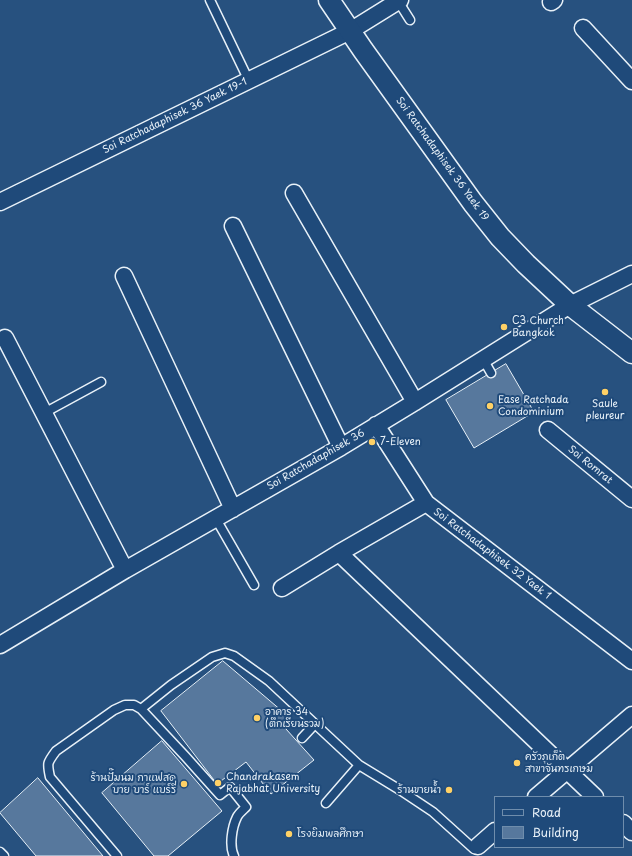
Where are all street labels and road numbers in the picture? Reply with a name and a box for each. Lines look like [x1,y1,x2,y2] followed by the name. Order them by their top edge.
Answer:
[101,76,249,156] street label: Soi Ratchadaphisek 36 Yaek 19-1
[393,95,491,223] street label: Soi Ratchadaphisek 36 Yaek 19
[265,427,367,493] street label: Soi Ratchadaphisek 36
[565,443,615,487] street label: Soi Romrat
[431,506,553,602] street label: Soi Ratchadaphisek 32 Yaek 1

